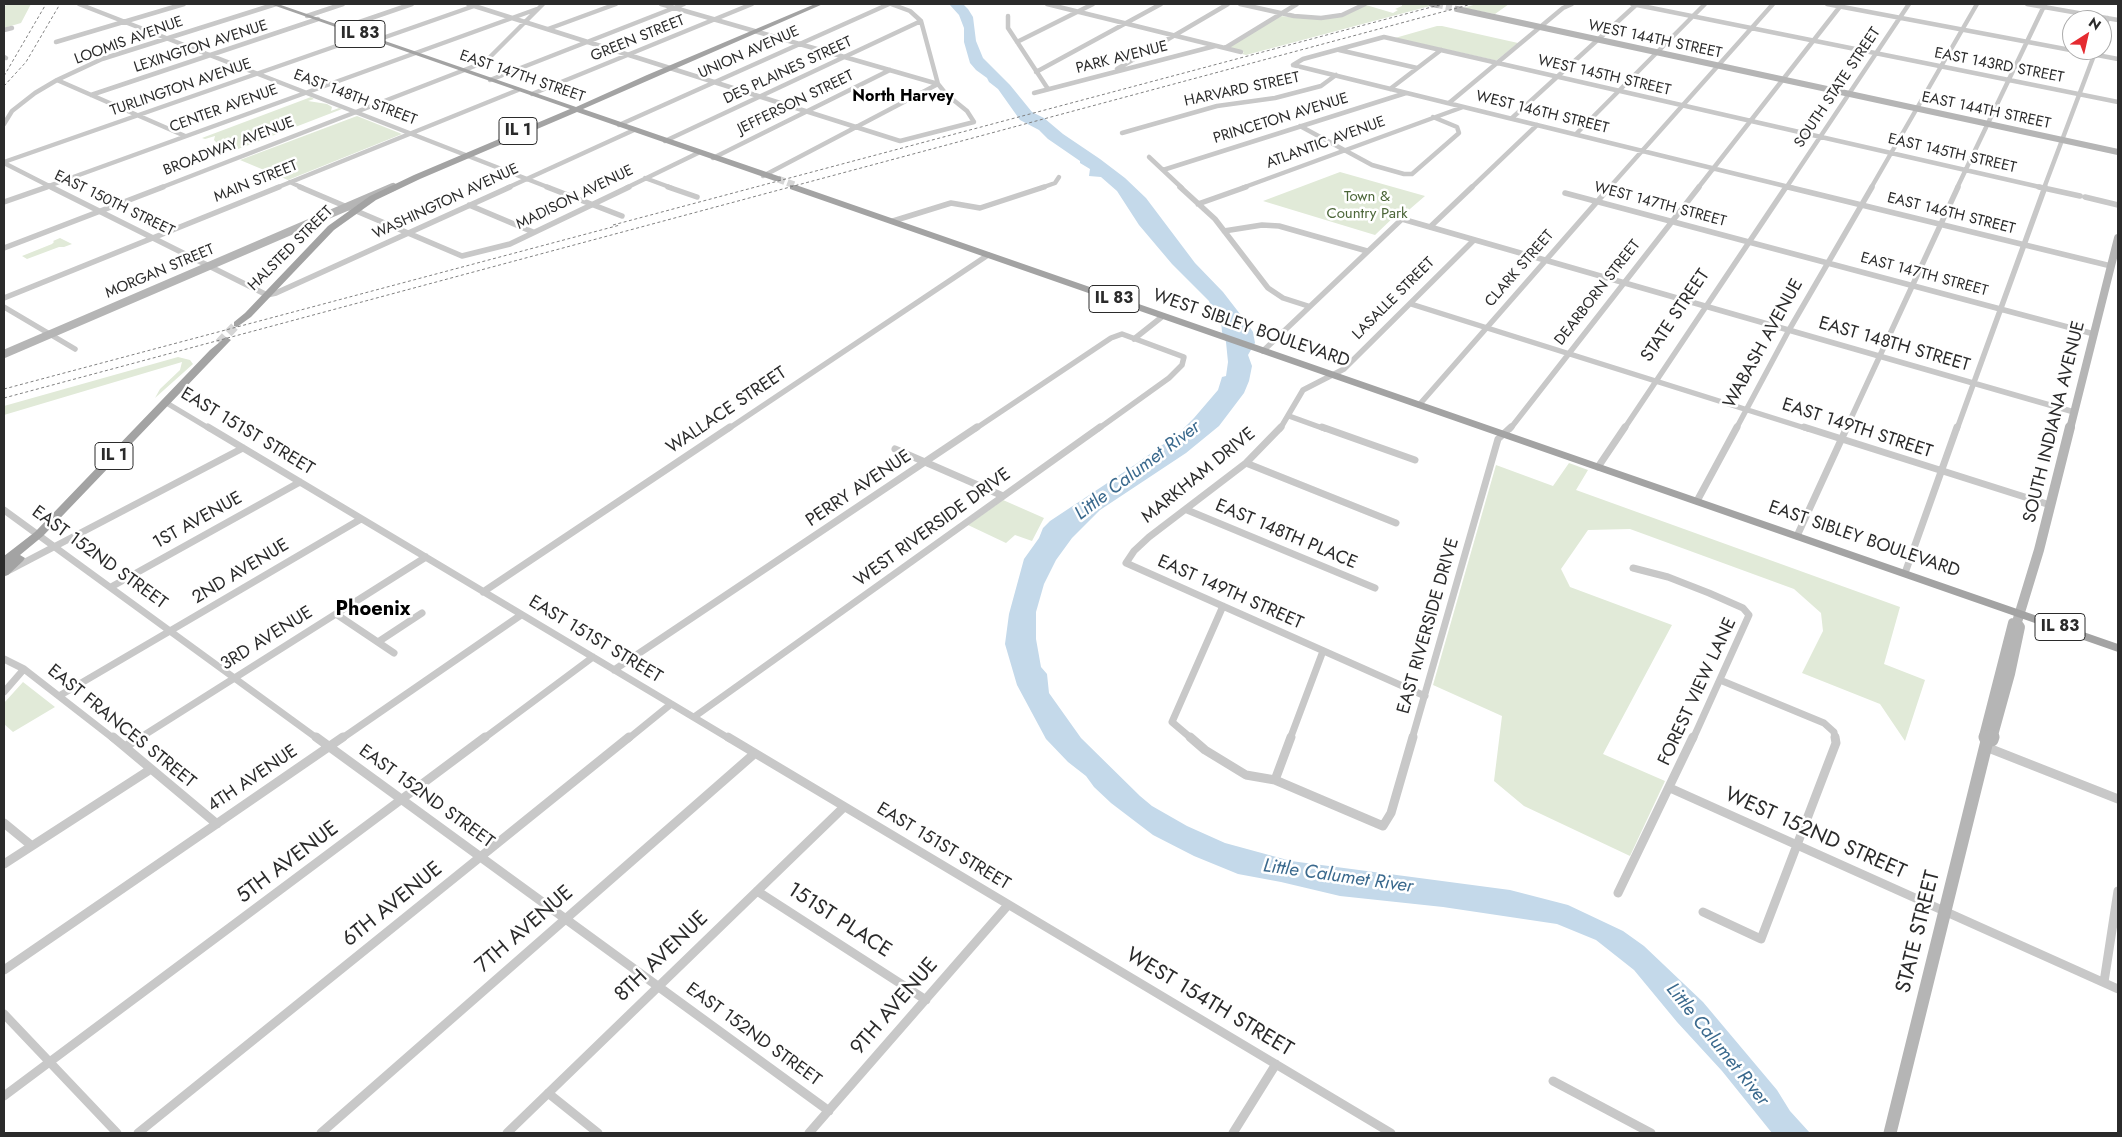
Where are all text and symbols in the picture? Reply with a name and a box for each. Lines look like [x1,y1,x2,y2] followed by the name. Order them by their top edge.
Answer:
[2062,10,2112,60] north arrow
[588,12,688,66] street label: GREEN STREET
[2085,12,2105,35] text: N
[72,13,186,69] street label: LOOMIS AVENUE
[132,17,270,77] street label: LEXINGTON AVENUE
[1586,17,1724,63] street label: WEST 144TH STREET
[335,20,385,48] road number: IL 83
[696,23,802,83] street label: UNION AVENUE
[1791,25,1885,151] street label: SOUTH STATE STREET
[721,33,855,109] street label: DES PLAINES STREET
[1074,38,1170,78] street label: PARK AVENUE
[1933,45,2065,87] street label: EAST 143RD STREET
[457,47,587,107] street label: EAST 147TH STREET
[1536,52,1672,100] street label: WEST 145TH STREET
[108,55,254,121] street label: TURLINGTON AVENUE
[291,66,419,130] street label: EAST 148TH STREET
[735,67,857,139] street label: JEFFERSON STREET
[1183,69,1301,111] street label: HARVARD STREET
[167,81,281,137] street label: CENTER AVENUE
[852,87,954,107] district label: North Harvey
[1474,88,1610,138] street label: WEST 146TH STREET
[1920,89,2052,133] street label: EAST 144TH STREET
[1211,90,1351,148] street label: PRINCETON AVENUE
[1264,113,1388,173] street label: ATLANTIC AVENUE
[161,114,297,180] street label: BROADWAY AVENUE
[499,118,537,144] road number: IL 1
[1886,130,2018,178] street label: EAST 145TH STREET
[211,157,301,207] street label: MAIN STREET
[370,160,522,244] street label: WASHINGTON AVENUE
[514,162,636,234] street label: MADISON AVENUE
[51,167,177,241] street label: EAST 150TH STREET
[1592,179,1728,231] street label: WEST 147TH STREET
[1326,188,1408,223] park label: Town & Country Park
[1885,189,2017,239] street label: EAST 146TH STREET
[245,203,337,295] street label: HALSTED STREET
[1482,227,1558,311] street label: CLARK STREET
[1551,237,1645,349] street label: DEARBORN STREET
[103,241,217,303] street label: MORGAN STREET
[1858,249,1990,301] street label: EAST 147TH STREET
[1349,254,1439,344] street label: LASALLE STREET
[1637,266,1715,366] street label: STATE STREET
[1719,276,1809,412] street label: WABASH AVENUE
[1150,285,1352,373] street label: WEST SIBLEY BOULEVARD
[1089,286,1139,312] road number: IL 83
[1816,313,1972,377] street label: EAST 148TH STREET
[2019,319,2091,525] street label: SOUTH INDIANA AVENUE
[663,363,791,459] street label: WALLACE STREET
[176,384,318,480] street label: EAST 151ST STREET
[1779,394,1935,464] street label: EAST 149TH STREET
[1071,416,1205,526] water label: Little Calumet River
[1138,424,1260,528] street label: MARKHAM DRIVE
[95,442,133,470] road number: IL 1
[802,446,916,532] street label: PERRY AVENUE
[851,464,1015,592] street label: WEST RIVERSIDE DRIVE
[150,488,246,554] street label: 1ST AVENUE
[1212,495,1360,575] street label: EAST 148TH PLACE
[1765,497,1963,583] street label: EAST SIBLEY BOULEVARD
[27,502,171,614] street label: EAST 152ND STREET
[189,535,293,609] street label: 2ND AVENUE
[1394,536,1464,716] street label: EAST RIVERSIDE DRIVE
[1154,551,1306,635] street label: EAST 149TH STREET
[524,592,666,688] street label: EAST 151ST STREET
[336,598,410,622] district label: Phoenix
[217,602,317,676] street label: 3RD AVENUE
[2035,614,2085,640] road number: IL 83
[1654,615,1742,769] street label: FOREST VIEW LANE
[43,661,199,793] street label: EAST FRANCES STREET
[204,741,302,817] street label: 4TH AVENUE
[354,741,498,853] street label: EAST 152ND STREET
[1720,783,1910,885] street label: WEST 152ND STREET
[872,799,1014,895] street label: EAST 151ST STREET
[232,817,344,909] street label: 5TH AVENUE
[1262,855,1414,899] water label: Little Calumet River
[338,857,448,953] street label: 6TH AVENUE
[1892,868,1946,996] street label: STATE STREET
[782,878,896,964] street label: 151ST PLACE
[471,881,579,979] street label: 7TH AVENUE
[610,906,714,1008] street label: 8TH AVENUE
[1121,943,1297,1063] street label: WEST 154TH STREET
[846,953,944,1061] street label: 9TH AVENUE
[681,979,825,1091] street label: EAST 152ND STREET
[1661,979,1773,1111] water label: Little Calumet River

